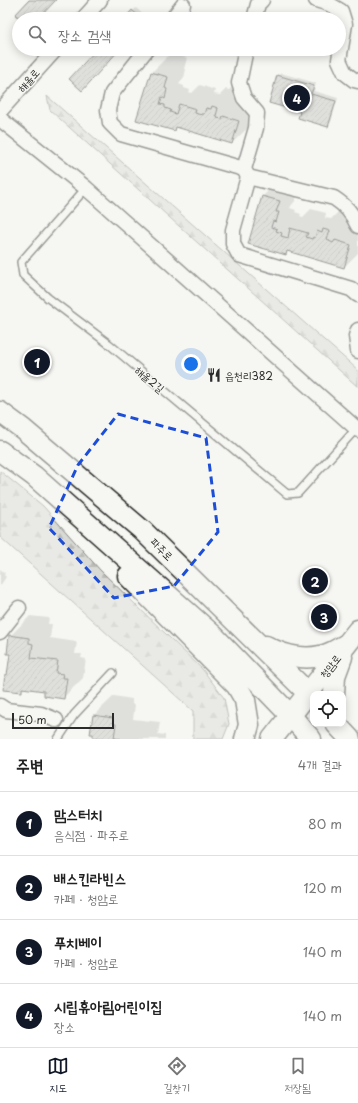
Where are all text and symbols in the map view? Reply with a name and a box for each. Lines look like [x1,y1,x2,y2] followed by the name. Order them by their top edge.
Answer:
[12,12,346,56] search box
[26,23,48,45] icon: search
[58,23,111,46] text: 장소 검색
[13,64,43,96] street label: 해올로
[284,83,310,113] pin: 4
[24,347,50,377] pin: 1
[181,354,201,374] your location
[131,361,169,397] street label: 해올2길
[206,367,222,383] restaurant icon: 읍천리382
[225,367,273,384] place label: 읍천리382
[147,534,178,564] street label: 파주로
[302,566,328,596] pin: 2
[311,602,337,632] pin: 3
[315,650,345,682] street label: 청암로
[310,691,346,727] map controls
[310,691,346,727] button: locate
[12,711,114,730] scale bar
[18,711,47,728] text: 50 m
[16,752,43,778] text: 주변
[298,755,342,774] text: 4개 결과
[54,802,102,825] text: 맘스터치
[26,814,32,833] text: 1
[308,814,342,833] text: 80 m
[54,825,129,844] text: 음식점 · 파주로
[54,866,126,889] text: 배스킨라빈스
[24,878,34,897] text: 2
[303,878,342,897] text: 120 m
[54,889,119,908] text: 카페 · 청암로
[54,930,102,953] text: 푸치베이
[25,942,33,961] text: 3
[303,942,342,961] text: 140 m
[54,953,119,972] text: 카페 · 청암로
[54,994,163,1017] text: 시립휴아림어린이집
[25,1006,33,1025] text: 4
[303,1006,342,1025] text: 140 m
[54,1017,75,1036] text: 장소
[47,1055,69,1096] tab: 지도
[163,1055,190,1096] tab: 길찾기
[284,1055,311,1096] tab: 저장됨

